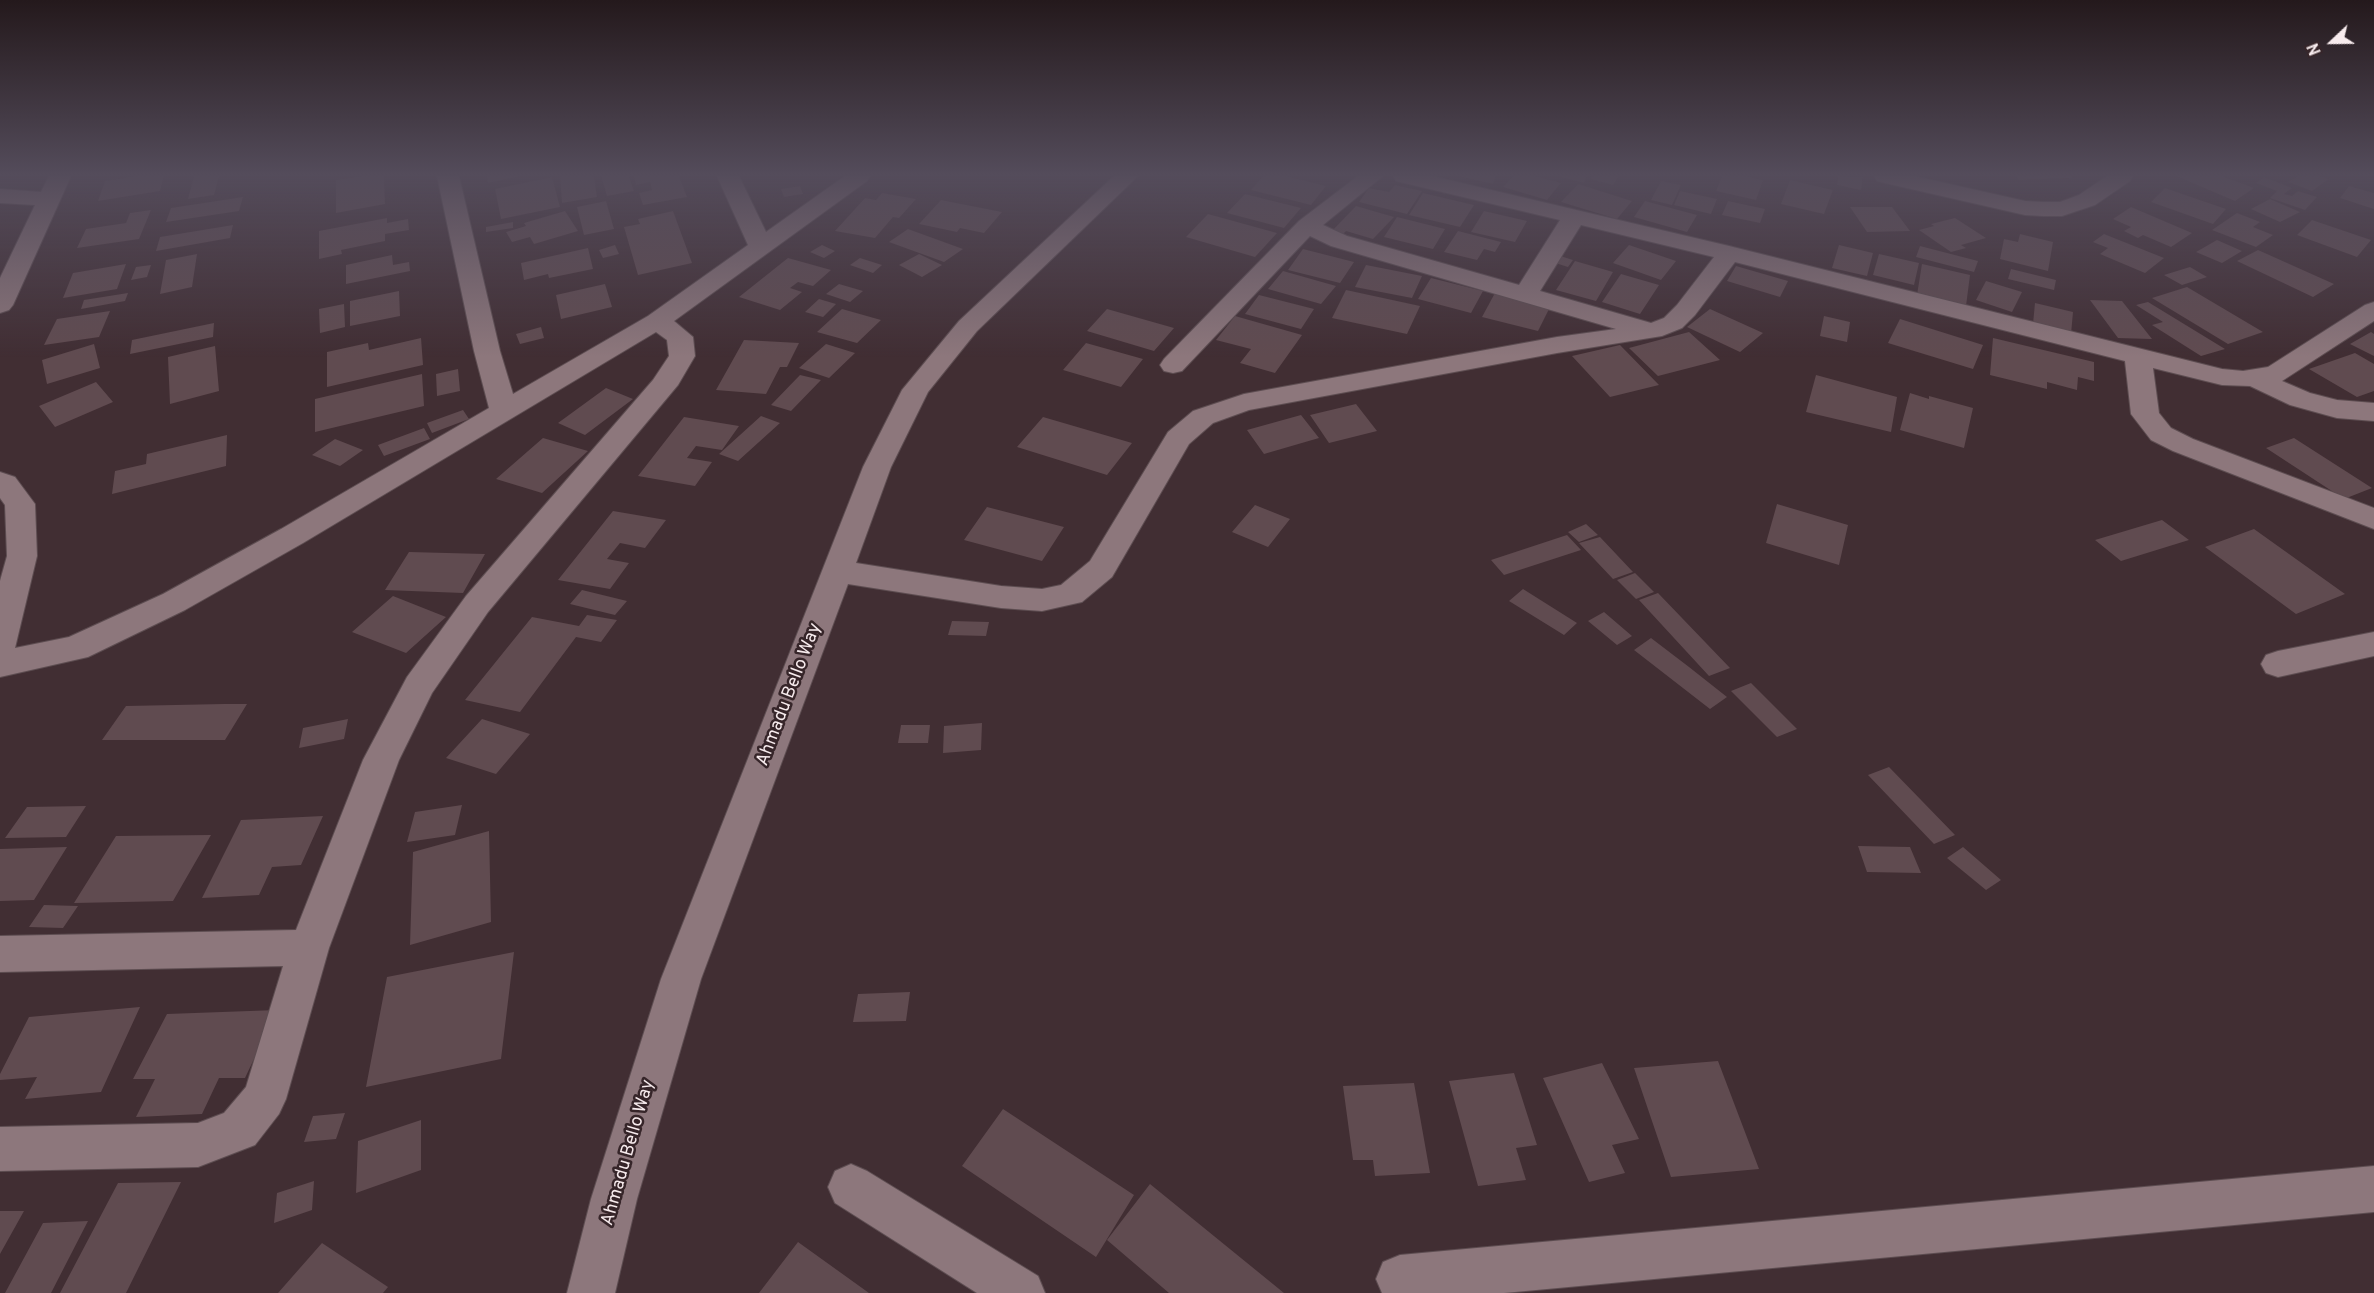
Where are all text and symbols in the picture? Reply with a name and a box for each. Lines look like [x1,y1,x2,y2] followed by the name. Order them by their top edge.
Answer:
[2302,12,2362,72] north arrow
[2304,40,2327,58] text: N
[753,621,827,769] street label: Ahmadu Bello Way
[598,1077,660,1229] street label: Ahmadu Bello Way

